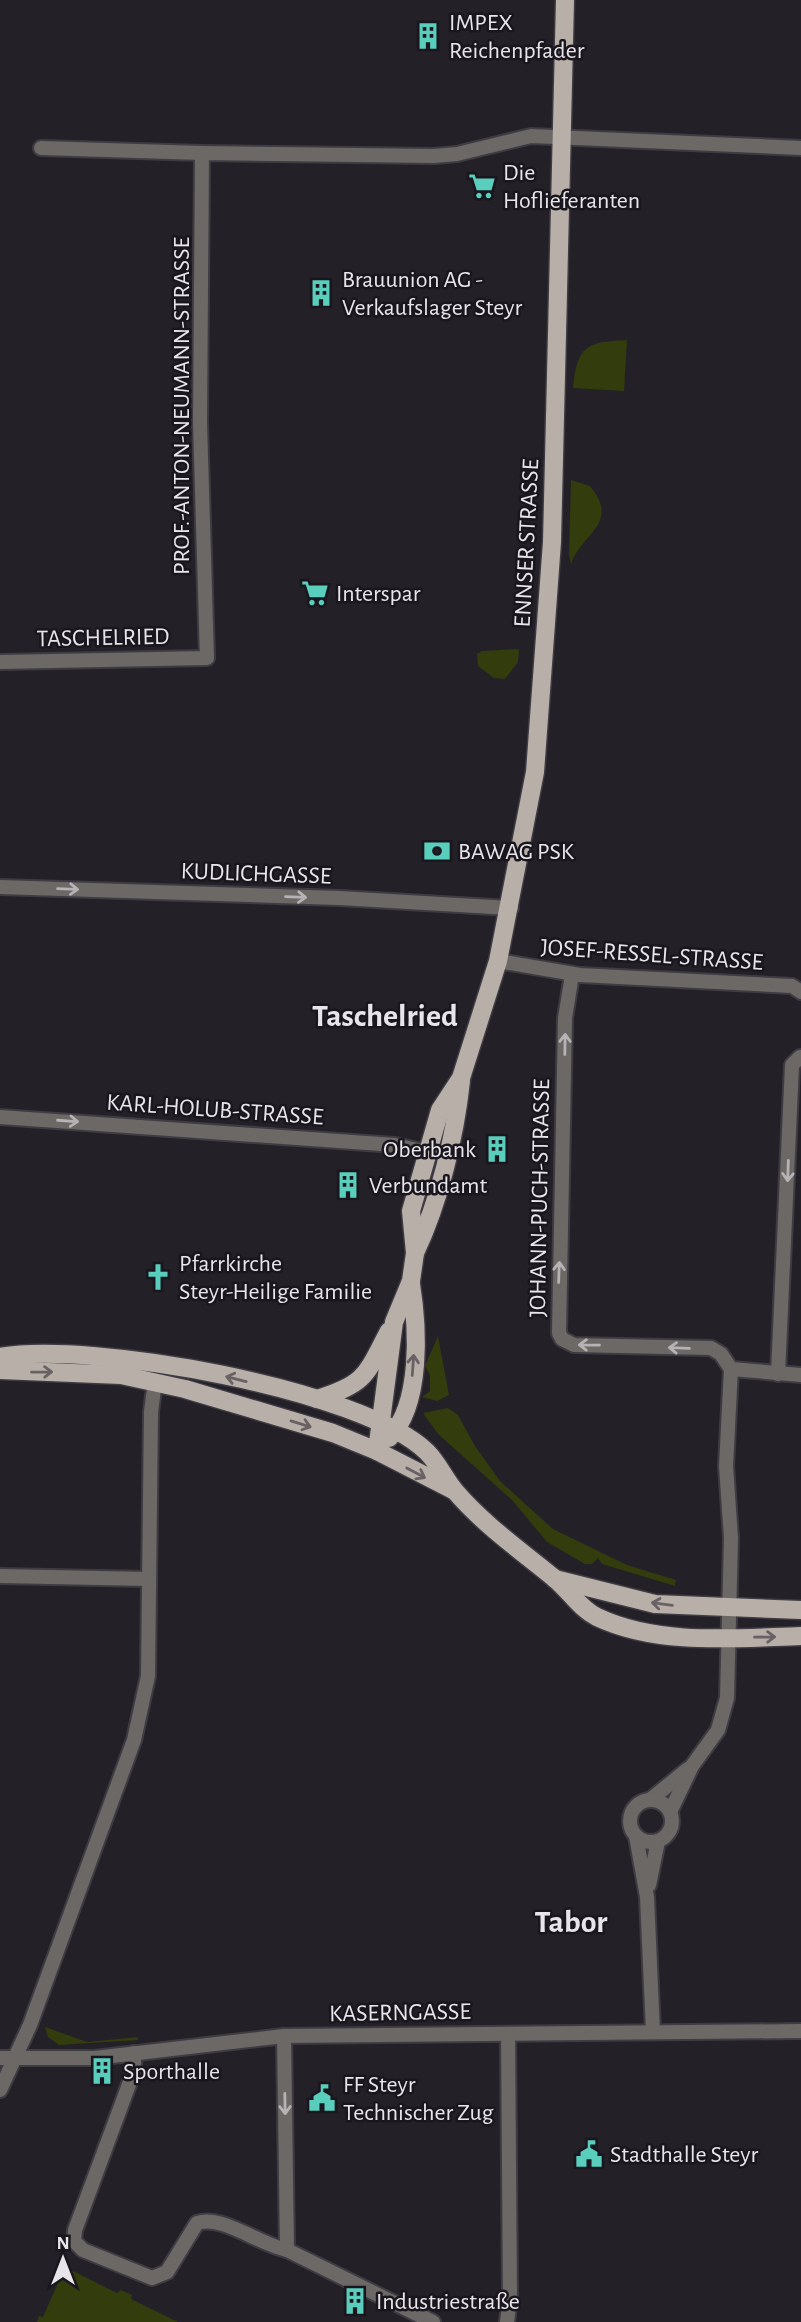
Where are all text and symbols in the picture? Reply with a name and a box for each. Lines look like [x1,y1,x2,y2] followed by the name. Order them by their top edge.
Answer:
[449,11,585,63] place label: IMPEX Reichenpfader
[413,21,443,51] building icon: IMPEX Reichenpfader
[503,161,640,213] place label: Die Hoflieferanten
[467,171,497,201] supermarket icon: Die Hoflieferanten
[170,237,194,575] street label: PROF.-ANTON-NEUMANN-STRASSE
[342,268,522,320] place label: Brauunion AG - Verkaufslager Steyr
[306,278,336,308] building icon: Brauunion AG - Verkaufslager Steyr
[511,458,543,628] street label: ENNSER STRASSE
[300,578,330,608] supermarket icon: Interspar
[336,582,421,606] place label: Interspar
[36,625,170,651] street label: TASCHELRIED
[422,836,452,866] bank icon: BAWAG PSK
[458,840,575,864] place label: BAWAG PSK
[180,859,332,889] street label: KUDLICHGASSE
[56,883,79,896] one-way arrow
[284,890,307,903] one-way arrow
[540,935,764,975] street label: JOSEF-RESSEL-STRASSE
[312,1000,458,1032] district label: Taschelried
[558,1033,572,1056] one-way arrow
[526,1078,554,1317] street label: JOHANN-PUCH-STRASSE
[106,1090,325,1130] street label: KARL-HOLUB-STRASSE
[56,1115,79,1128] one-way arrow
[482,1134,512,1164] building icon: Oberbank
[383,1138,476,1162] place label: Oberbank
[782,1159,795,1182] one-way arrow
[333,1170,363,1200] building icon: Verbundamt
[369,1174,488,1198] place label: Verbundamt
[179,1252,372,1304] place label: Pfarrkirche Steyr-Heilige Familie
[553,1261,566,1284] one-way arrow
[143,1262,173,1292] church icon: Pfarrkirche Steyr-Heilige Familie
[578,1339,601,1352] one-way arrow
[668,1341,691,1354] one-way arrow
[407,1354,420,1377] one-way arrow
[31,1365,54,1379] one-way arrow
[225,1372,248,1385] one-way arrow
[290,1418,312,1431] one-way arrow
[405,1466,425,1480] one-way arrow
[651,1598,674,1611] one-way arrow
[753,1630,776,1644] one-way arrow
[535,1906,607,1938] district label: Tabor
[329,2000,471,2026] street label: KASERNGASSE
[87,2056,117,2086] building icon: Sporthalle
[123,2060,220,2084] place label: Sporthalle
[343,2073,494,2125] place label: FF Steyr Technischer Zug
[307,2083,337,2113] public building icon: FF Steyr Technischer Zug
[278,2093,292,2116] one-way arrow
[574,2139,604,2169] public building icon: Stadthalle Steyr
[610,2143,759,2167] place label: Stadthalle Steyr
[28,2224,98,2294] north arrow
[56,2234,70,2253] text: N
[340,2286,370,2316] building icon: Industriestraße
[376,2290,520,2314] place label: Industriestraße

